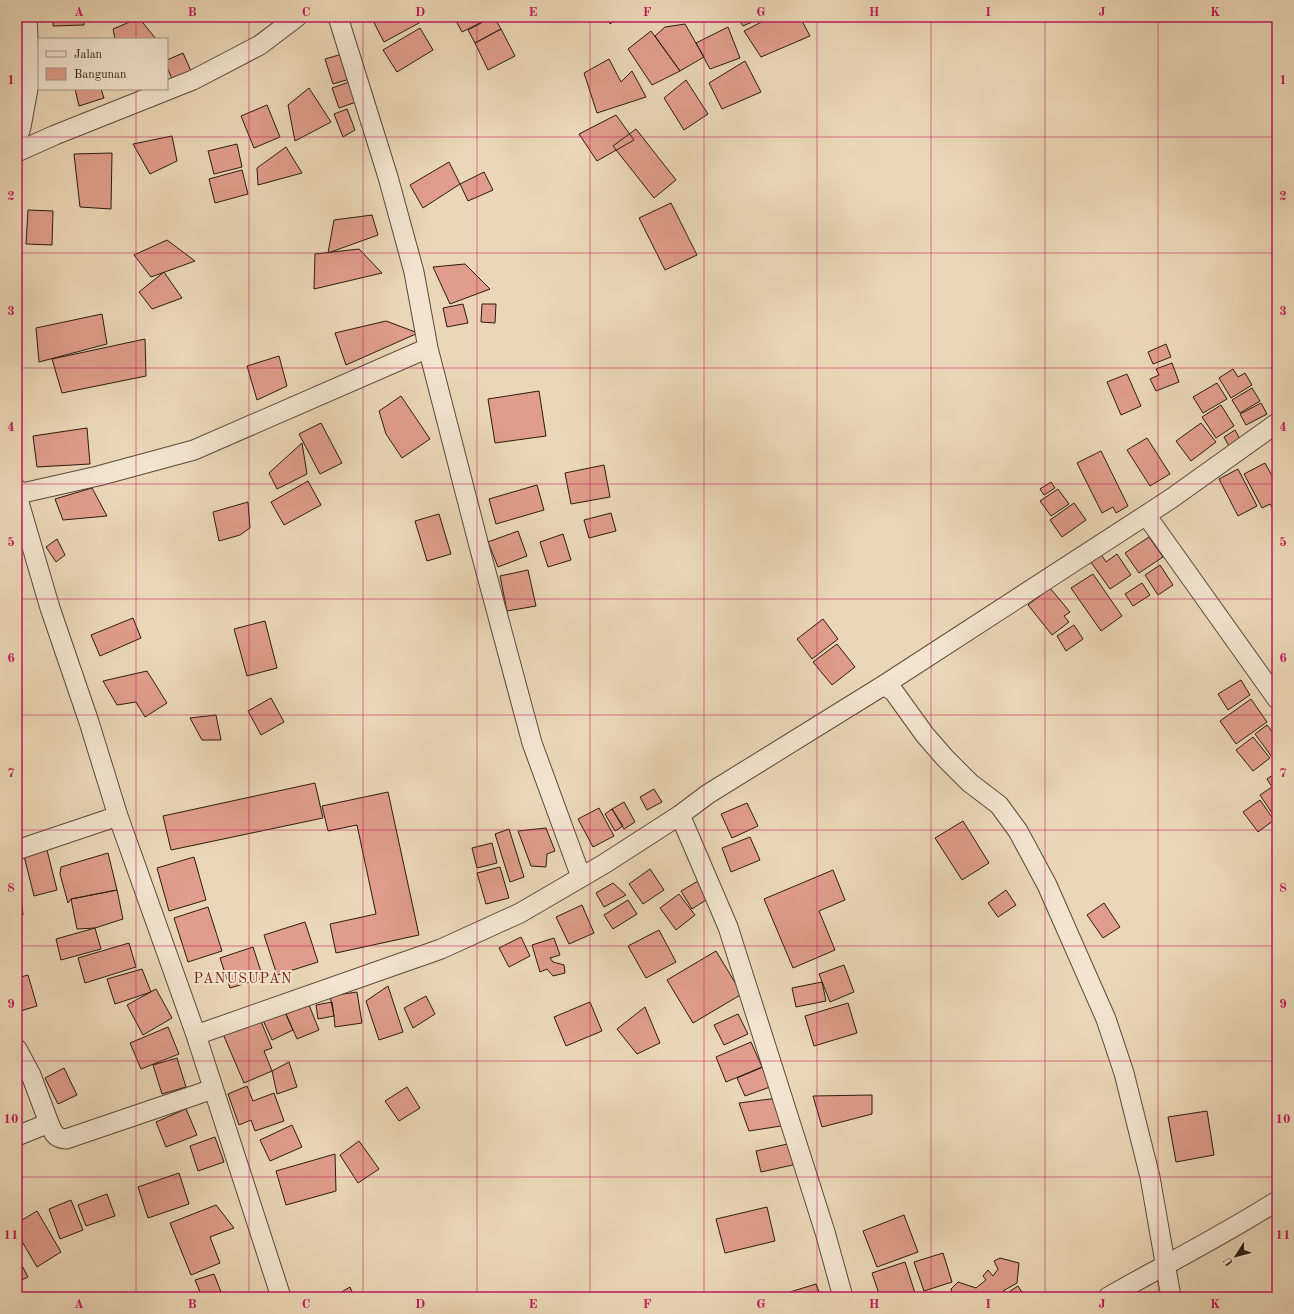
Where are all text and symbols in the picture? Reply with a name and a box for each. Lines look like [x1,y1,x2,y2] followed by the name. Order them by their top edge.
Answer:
[74,6,84,19] text: A
[187,6,197,19] text: B
[302,6,310,19] text: C
[415,6,425,19] text: D
[529,6,538,19] text: E
[643,6,652,19] text: F
[756,6,766,19] text: G
[869,6,880,19] text: H
[985,6,991,19] text: I
[1098,6,1106,19] text: J
[1210,6,1220,19] text: K
[38,38,168,90] legend
[74,49,103,61] text: Jalan
[74,69,127,81] text: Bangunan
[7,74,15,87] text: 1
[1279,74,1287,87] text: 1
[7,190,15,203] text: 2
[1279,190,1287,203] text: 2
[7,305,15,318] text: 3
[1279,305,1287,318] text: 3
[7,421,15,434] text: 4
[1279,421,1287,434] text: 4
[7,536,15,549] text: 5
[1279,536,1287,549] text: 5
[7,652,15,665] text: 6
[1279,652,1287,665] text: 6
[7,767,15,780] text: 7
[1279,767,1287,780] text: 7
[7,882,15,895] text: 8
[1279,882,1287,895] text: 8
[193,972,293,986] district label: PANUSUPAN
[7,998,15,1011] text: 9
[1279,998,1287,1011] text: 9
[3,1113,19,1126] text: 10
[1275,1113,1291,1126] text: 10
[3,1229,19,1242] text: 11
[1275,1229,1291,1242] text: 11
[1216,1236,1256,1276] north arrow
[1222,1254,1236,1268] text: U
[74,1298,84,1311] text: A
[187,1298,197,1311] text: B
[302,1298,310,1311] text: C
[415,1298,425,1311] text: D
[529,1298,538,1311] text: E
[643,1298,652,1311] text: F
[756,1298,766,1311] text: G
[869,1298,880,1311] text: H
[985,1298,991,1311] text: I
[1098,1298,1106,1311] text: J
[1210,1298,1220,1311] text: K

